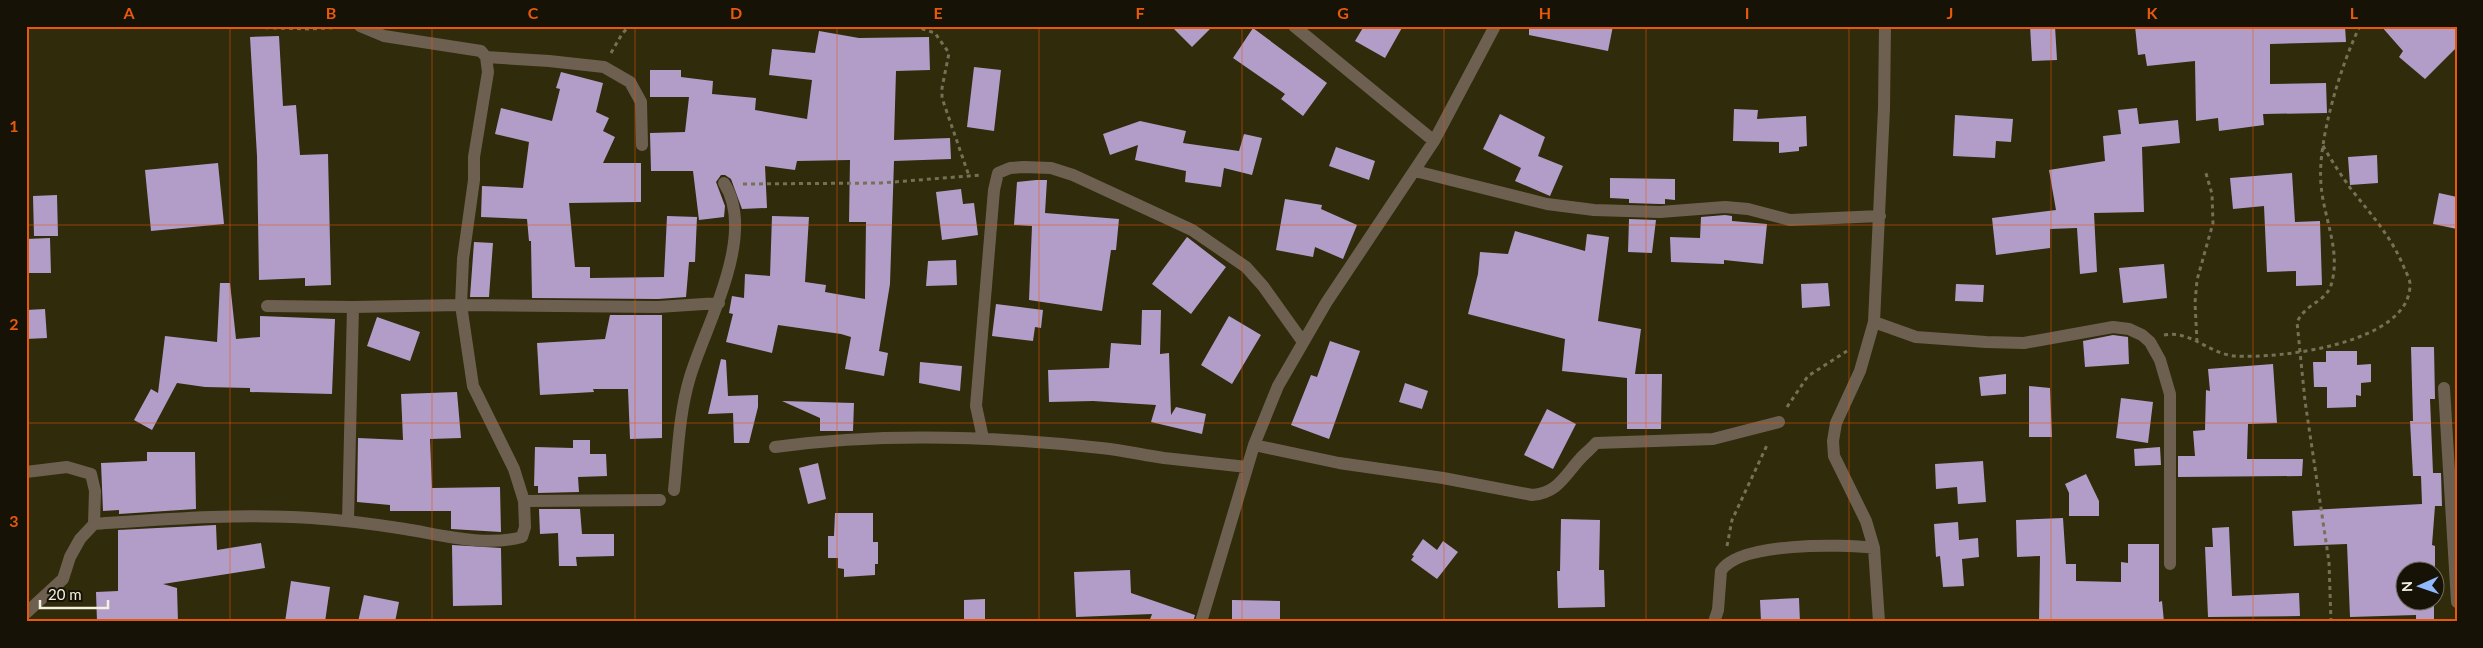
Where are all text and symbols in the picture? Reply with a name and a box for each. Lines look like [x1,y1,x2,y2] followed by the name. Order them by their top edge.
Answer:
[122,3,135,22] text: A
[326,3,336,22] text: B
[528,3,539,22] text: C
[730,3,742,22] text: D
[933,3,943,22] text: E
[1135,3,1145,22] text: F
[1337,3,1349,22] text: G
[1539,3,1551,22] text: H
[1745,3,1749,22] text: I
[1947,3,1953,22] text: J
[2147,3,2159,22] text: K
[2350,3,2359,22] text: L
[9,116,19,135] text: 1
[9,314,19,333] text: 2
[9,511,19,530] text: 3
[2396,560,2446,610] north arrow
[40,578,108,610] scale bar
[2398,581,2415,592] text: N
[48,585,82,603] text: 20 m

